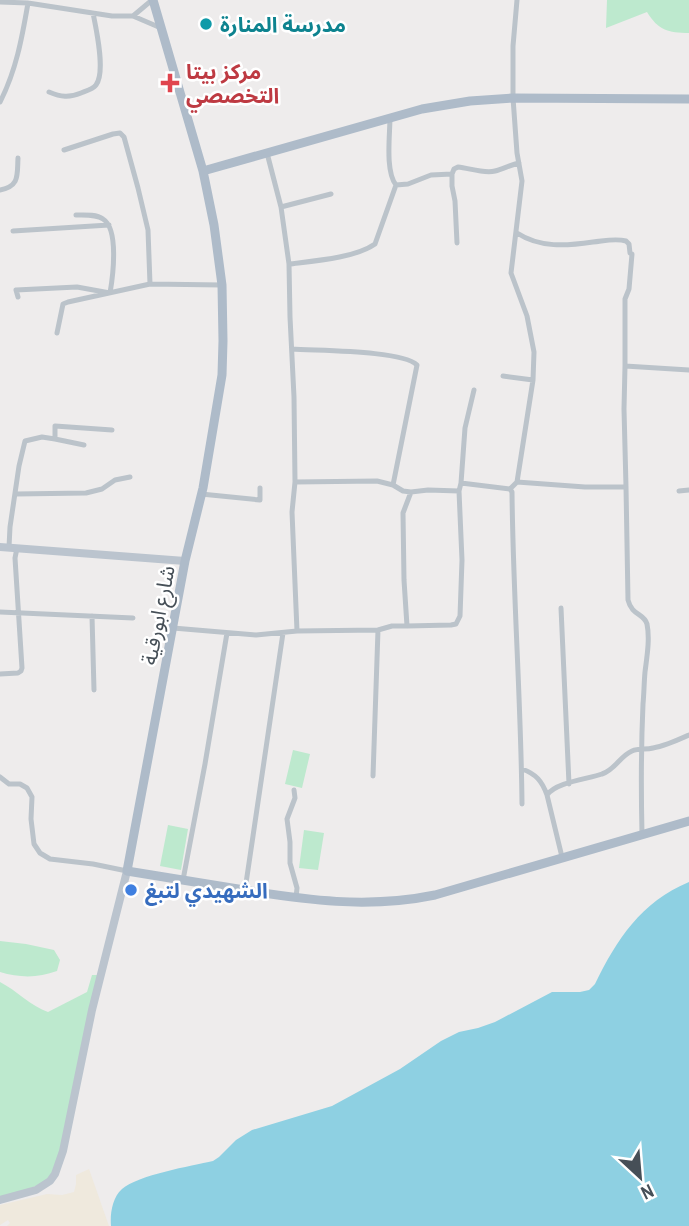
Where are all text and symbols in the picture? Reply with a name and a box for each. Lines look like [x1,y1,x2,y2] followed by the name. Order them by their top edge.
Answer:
[220,10,346,39] place label: مدرسة المنارة
[198,16,214,32] marker: مدرسة المنارة
[186,57,279,112] place label: مركز بيتا التخصصي
[160,73,180,93] marker: مركز بيتا التخصصي
[134,563,183,667] street label: شارع ابورقية
[145,876,268,907] place label: الشهيدي لتبغ
[123,882,139,898] marker: الشهيدي لتبغ
[605,1142,675,1212] north arrow
[637,1178,658,1206] text: N

